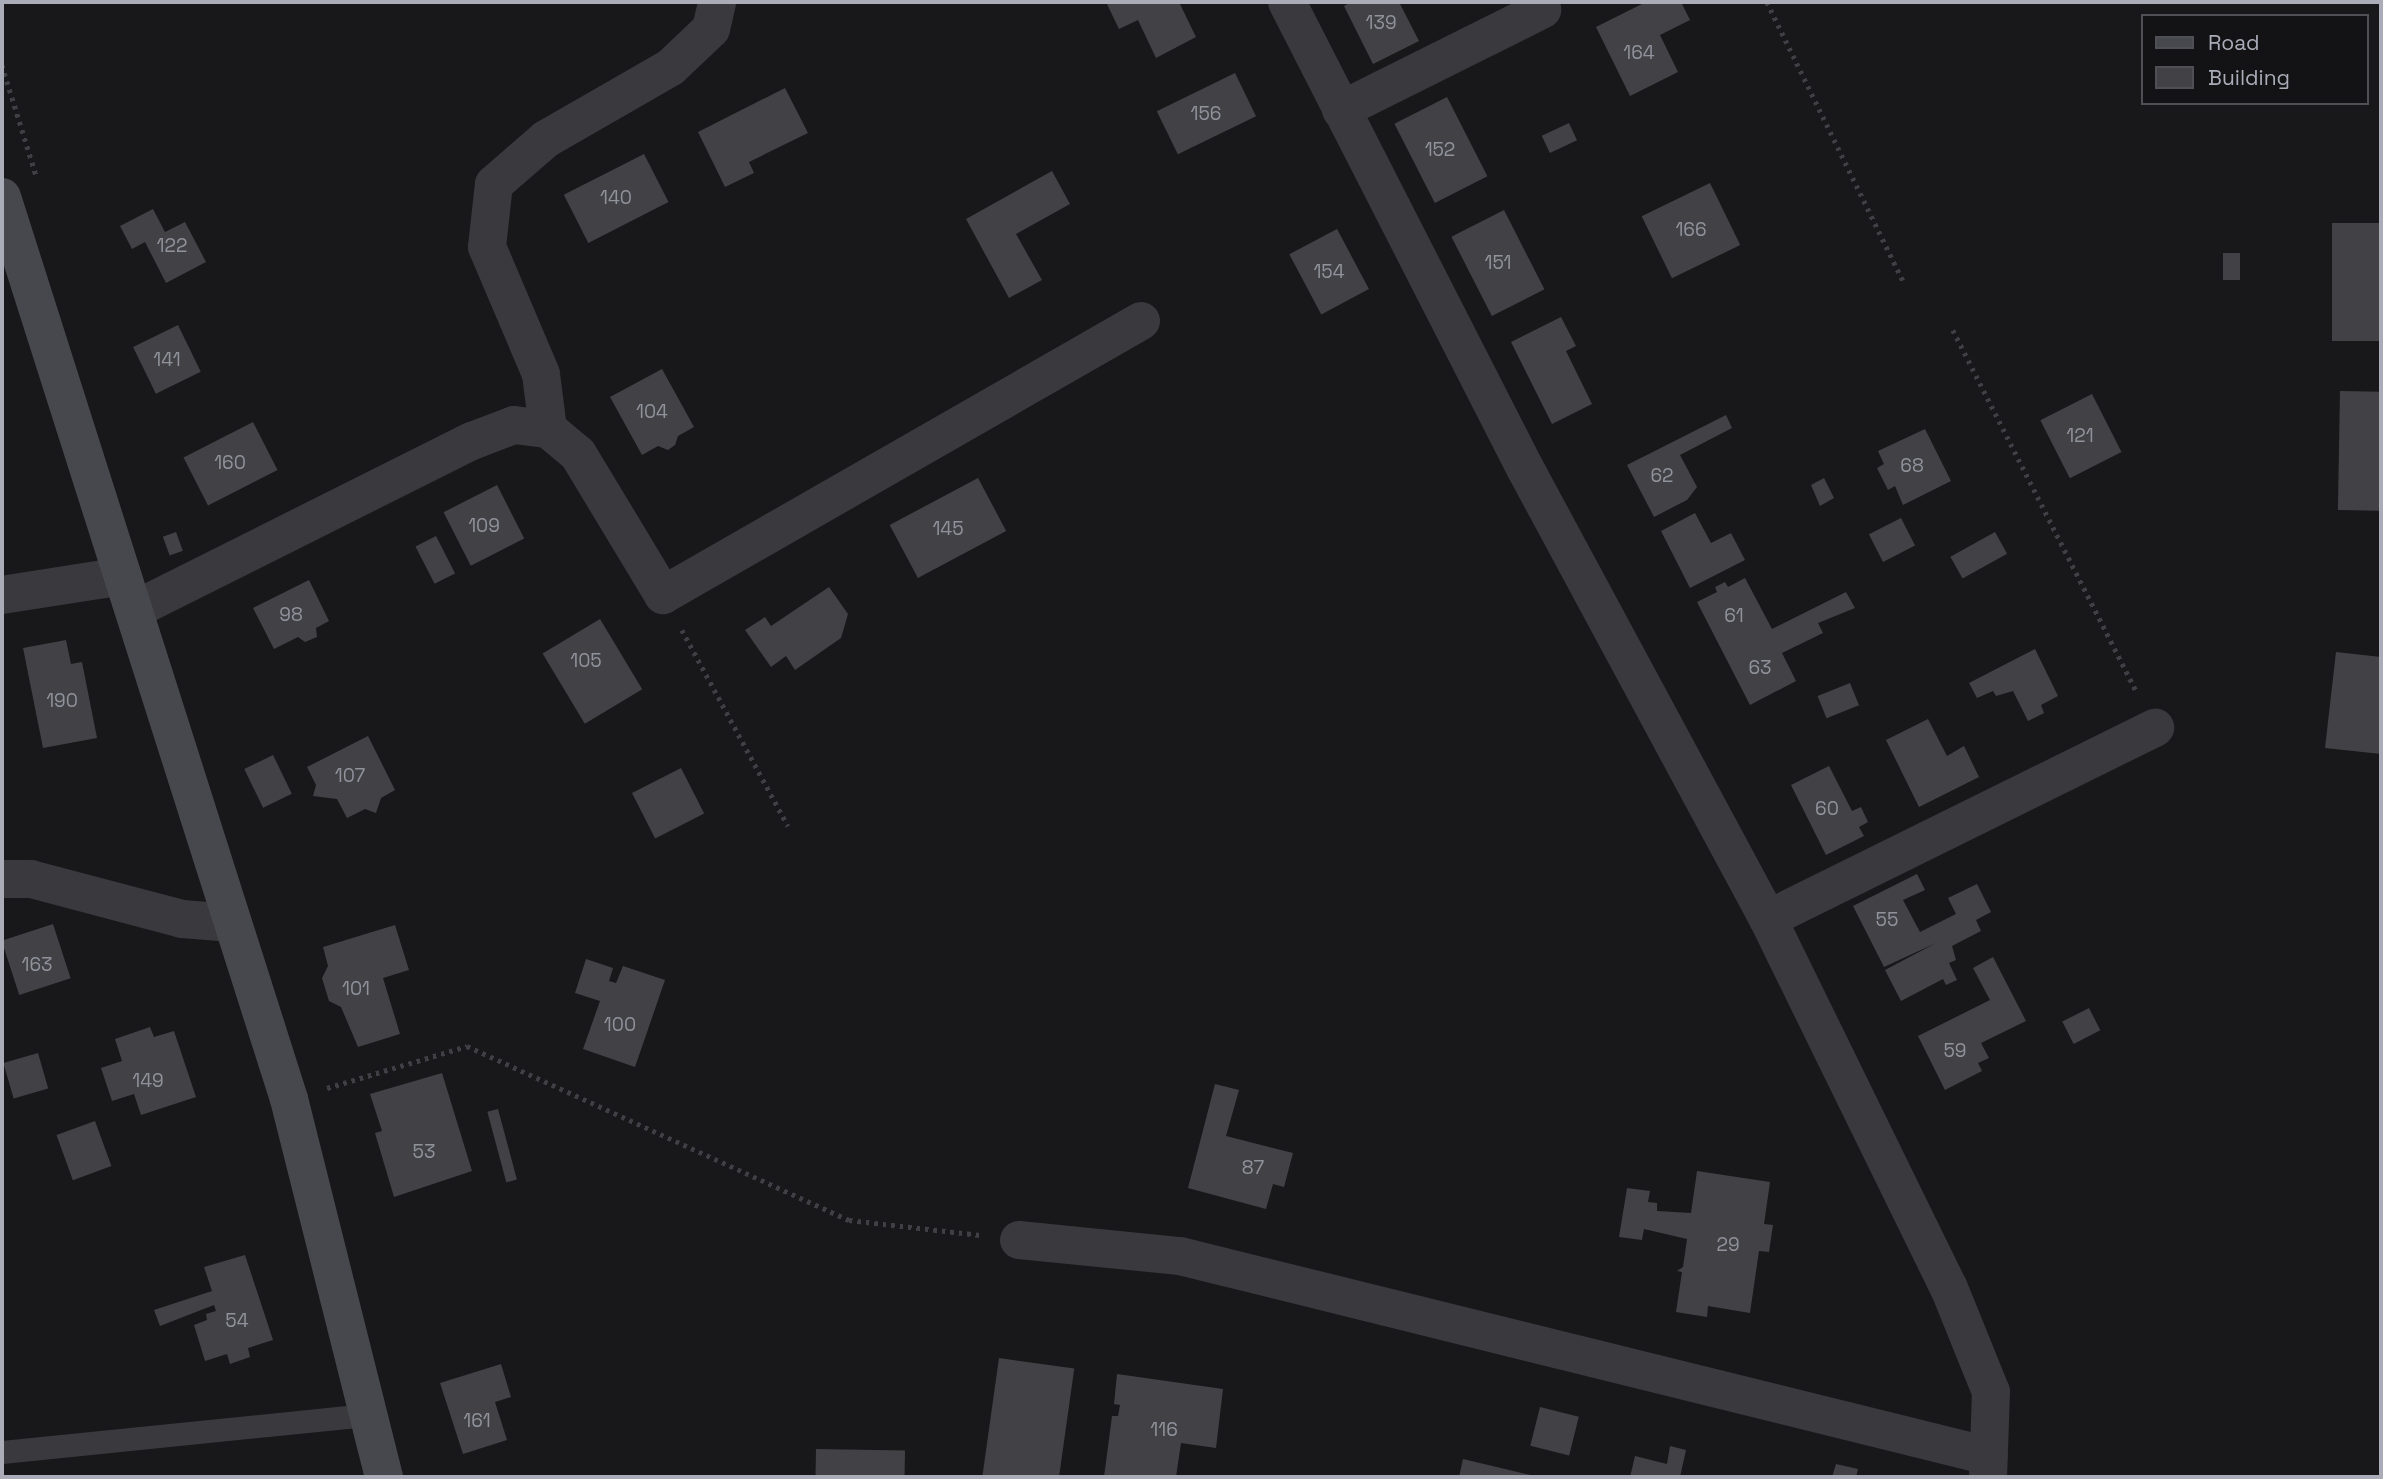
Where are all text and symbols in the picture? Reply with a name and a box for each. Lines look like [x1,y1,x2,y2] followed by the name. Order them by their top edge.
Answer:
[1365,12,1397,34] house number: 139
[2142,14,2369,105] legend
[2208,29,2260,56] text: Road
[1623,42,1655,64] house number: 164
[2208,64,2290,91] text: Building
[1191,103,1221,125] house number: 156
[1425,139,1455,161] house number: 152
[600,187,632,209] house number: 140
[1675,219,1707,241] house number: 166
[157,235,187,257] house number: 122
[1485,252,1511,274] house number: 151
[1313,261,1345,283] house number: 154
[153,349,181,371] house number: 141
[636,401,668,423] house number: 104
[2066,425,2094,447] house number: 121
[214,452,246,474] house number: 160
[1900,455,1924,477] house number: 68
[1650,465,1674,487] house number: 62
[468,515,500,537] house number: 109
[932,518,964,540] house number: 145
[279,604,303,626] house number: 98
[1724,605,1744,627] house number: 61
[570,650,602,672] house number: 105
[1748,657,1772,679] house number: 63
[46,690,78,712] house number: 190
[335,765,365,787] house number: 107
[1815,798,1839,820] house number: 60
[1876,909,1898,931] house number: 55
[21,954,53,976] house number: 163
[342,978,370,1000] house number: 101
[604,1014,636,1036] house number: 100
[1943,1040,1967,1062] house number: 59
[132,1070,164,1092] house number: 149
[413,1141,435,1163] house number: 53
[1242,1157,1264,1179] house number: 87
[1716,1234,1740,1256] house number: 29
[225,1310,249,1332] house number: 54
[463,1410,491,1432] house number: 161
[1150,1419,1178,1441] house number: 116

